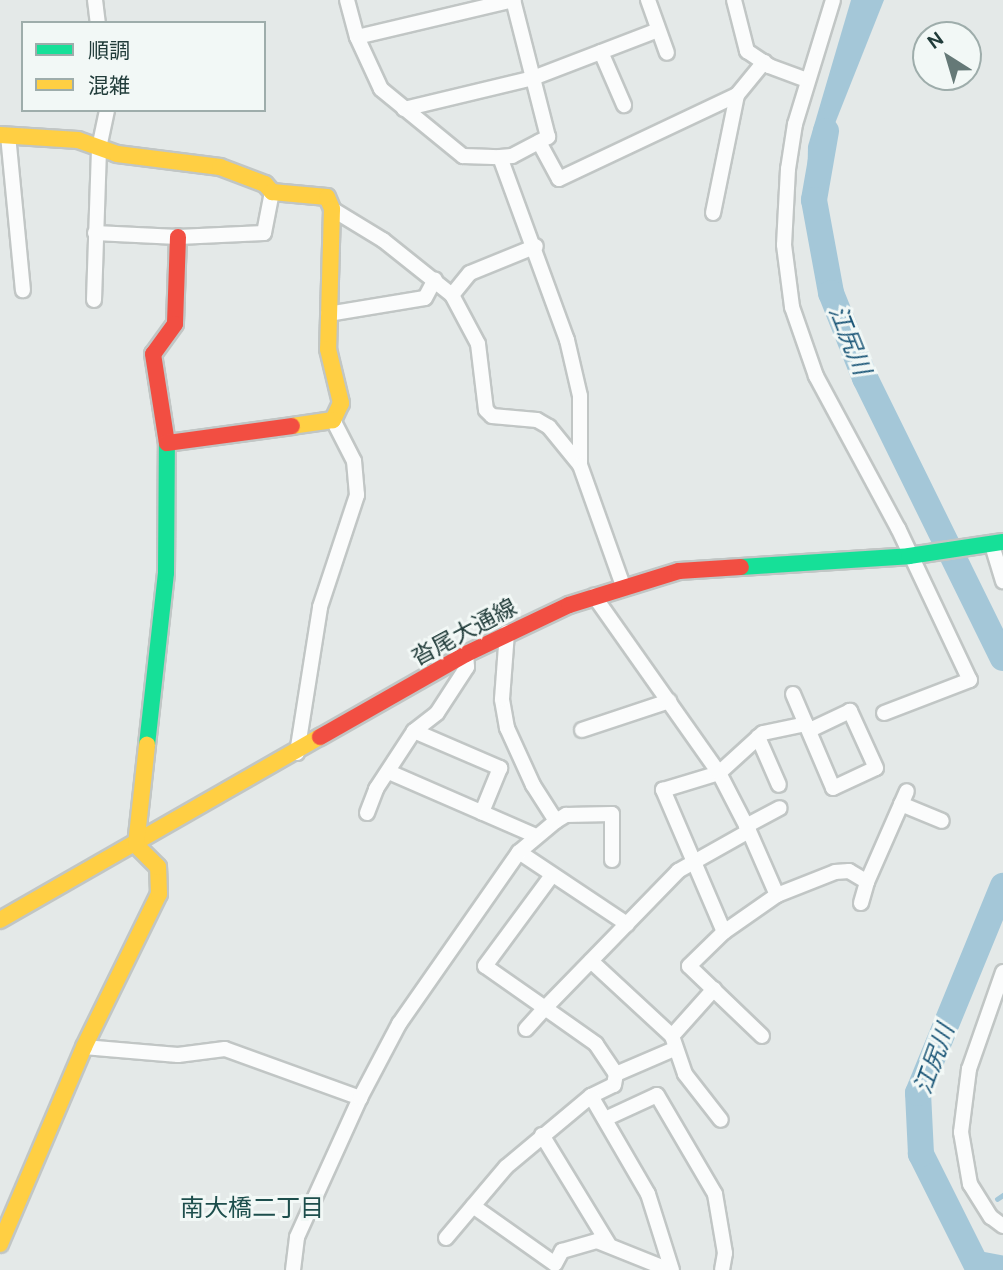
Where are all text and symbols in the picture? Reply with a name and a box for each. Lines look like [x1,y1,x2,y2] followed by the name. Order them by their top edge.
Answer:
[21,21,266,112] legend
[912,21,982,91] north arrow
[922,26,948,55] text: N
[88,37,130,65] text: 順調
[88,72,130,100] text: 混雑
[823,301,877,379] water label: 江尻川
[407,593,521,671] street label: 沓尾大通線
[908,1020,960,1098] water label: 江尻川
[180,1194,324,1222] district label: 南大橋二丁目

